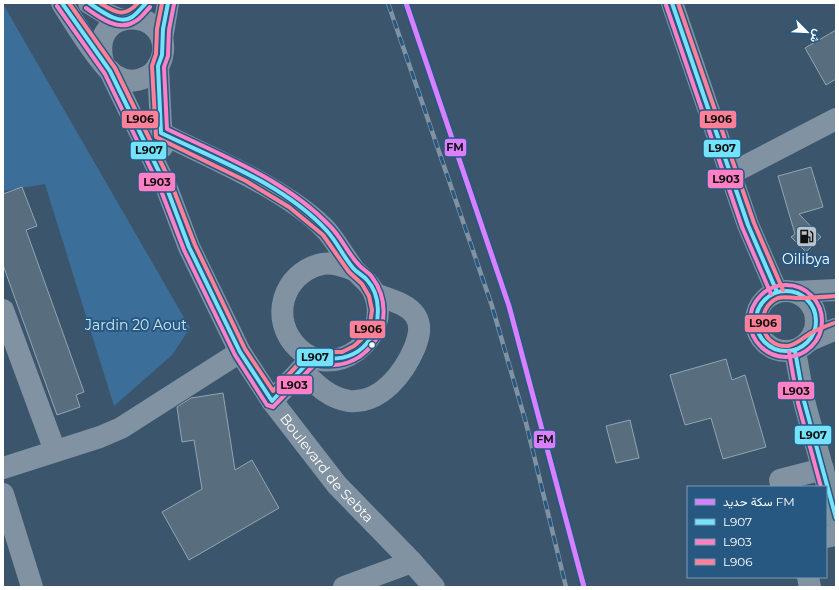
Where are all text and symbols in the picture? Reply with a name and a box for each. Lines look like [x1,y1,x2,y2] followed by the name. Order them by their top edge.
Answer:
[787,12,827,52] north arrow
[807,27,825,45] text: ش
[121,110,159,129] line badge: L906
[699,110,737,129] line badge: L906
[126,112,154,126] text: L906
[704,112,732,126] text: L906
[444,138,467,157] line badge: FM
[703,139,741,158] line badge: L907
[446,140,464,154] text: FM
[130,141,167,160] line badge: L907
[708,141,736,155] text: L907
[135,143,163,157] text: L907
[707,169,744,189] line badge: L903
[138,172,176,192] line badge: L903
[712,172,740,186] text: L903
[143,175,171,189] text: L903
[793,224,819,250] fuel station icon: Oilibya
[782,250,830,268] place label: Oilibya
[744,314,782,333] line badge: L906
[84,316,187,334] park label: Jardin 20 Aout
[749,316,777,330] text: L906
[349,320,386,339] line badge: L906
[354,322,382,336] text: L906
[367,340,377,350] unlabelled marker
[296,348,334,367] line badge: L907
[301,350,329,364] text: L907
[276,375,313,395] line badge: L903
[280,378,308,392] text: L903
[777,381,815,400] line badge: L903
[782,384,810,398] text: L903
[276,410,378,526] street label: Boulevard de Sebta
[794,425,832,445] line badge: L907
[799,428,827,442] text: L907
[533,430,556,449] line badge: FM
[536,432,554,446] text: FM
[687,486,827,578] legend
[723,494,795,509] text: سكة حديد FM
[723,514,752,529] text: L907
[723,534,752,549] text: L903
[723,554,753,569] text: L906

